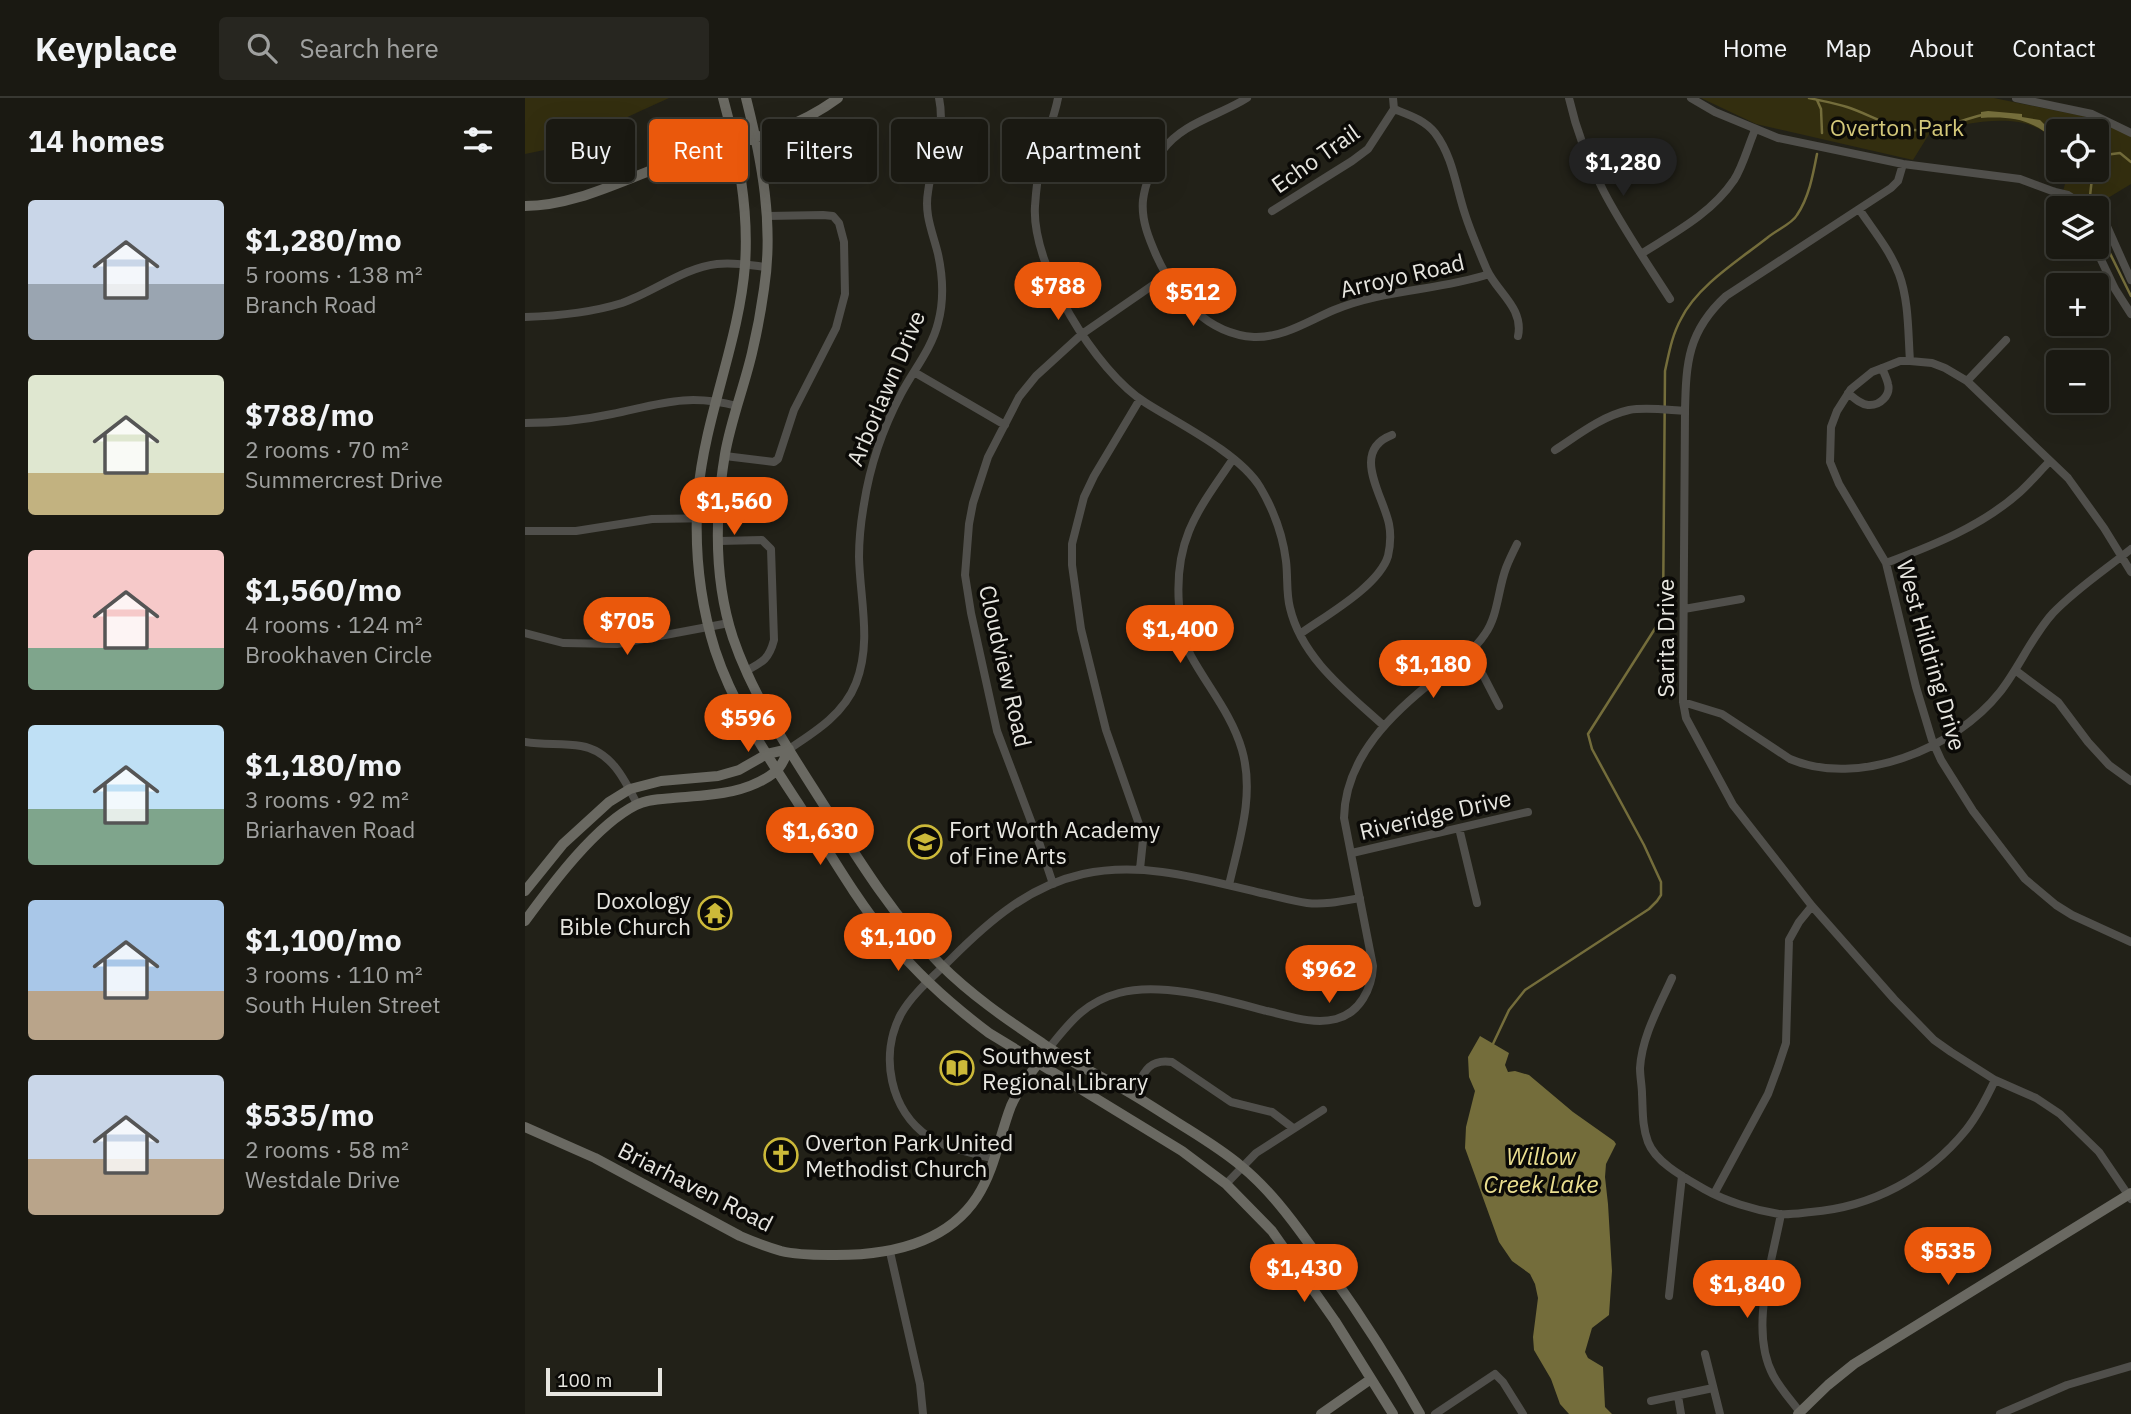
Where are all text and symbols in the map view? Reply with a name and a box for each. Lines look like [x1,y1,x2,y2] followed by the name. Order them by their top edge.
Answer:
[219,17,709,80] search box
[35,27,177,70] text: Keyplace
[243,29,281,67] icon: search
[299,31,439,65] text: Search here
[1723,32,1787,64] text: Home
[1825,32,1871,64] text: Map
[1909,32,1974,64] text: About
[2012,32,2096,64] text: Contact
[1830,112,1964,142] park label: Overton Park
[1265,117,1365,199] street label: Echo Trail
[546,119,635,182] chip: Buy
[649,119,748,182] chip: Rent
[762,119,877,182] chip: Filters
[891,119,988,182] chip: New
[1002,119,1165,182] chip: Apartment
[2046,119,2109,413] map controls
[2046,119,2109,182] button: locate
[28,121,165,160] text: 14 homes
[459,121,497,159] icon: filters
[1566,139,1680,198] pin: $1,280
[1585,146,1661,176] text: $1,280
[2046,196,2109,259] button: layers
[245,220,402,259] text: $1,280/mo
[84,228,168,312] icon: home
[1337,246,1467,304] street label: Arroyo Road
[245,259,423,289] text: 5 rooms · 138 m²
[1017,262,1099,322] pin: $788
[1152,268,1234,328] pin: $512
[1030,270,1086,300] text: $788
[2046,273,2109,336] button: +
[1165,276,1221,306] text: $512
[245,289,377,319] text: Branch Road
[839,306,931,470] street label: Arborlawn Drive
[2046,350,2109,413] button: −
[245,395,374,434] text: $788/mo
[84,403,168,487] icon: home
[245,434,409,464] text: 2 rooms · 70 m²
[245,464,443,494] text: Summercrest Drive
[677,478,791,537] pin: $1,560
[696,485,772,515] text: $1,560
[1890,556,1974,754] street label: West Hildring Drive
[245,570,402,609] text: $1,560/mo
[84,578,168,662] icon: home
[1650,578,1680,698] street label: Sarita Drive
[973,582,1039,750] street label: Cloudview Road
[586,598,668,657] pin: $705
[599,605,655,635] text: $705
[1123,606,1237,665] pin: $1,400
[245,609,423,639] text: 4 rooms · 124 m²
[1142,613,1218,643] text: $1,400
[245,639,432,669] text: Brookhaven Circle
[1376,640,1490,700] pin: $1,180
[1395,648,1471,678] text: $1,180
[707,694,789,754] pin: $596
[720,702,776,732] text: $596
[245,745,402,784] text: $1,180/mo
[84,753,168,837] icon: home
[1356,782,1514,846] street label: Riveridge Drive
[245,784,409,814] text: 3 rooms · 92 m²
[763,808,877,867] pin: $1,630
[245,814,415,844] text: Briarhaven Road
[949,814,1161,870] place label: Fort Worth Academy of Fine Arts
[782,815,858,845] text: $1,630
[906,823,944,861] school or university icon: Fort Worth Academy of Fine Arts
[559,885,692,941] place label: Doxology Bible Church
[696,894,734,932] temple icon: Doxology Bible Church
[841,914,955,973] pin: $1,100
[245,920,402,959] text: $1,100/mo
[860,921,936,951] text: $1,100
[84,928,168,1012] icon: home
[1288,946,1370,1005] pin: $962
[1301,953,1357,983] text: $962
[245,959,423,989] text: 3 rooms · 110 m²
[245,989,441,1019] text: South Hulen Street
[982,1040,1149,1096] place label: Southwest Regional Library
[938,1049,976,1087] library icon: Southwest Regional Library
[245,1095,374,1134] text: $535/mo
[84,1103,168,1187] icon: home
[805,1127,1013,1183] place label: Overton Park United Methodist Church
[245,1134,409,1164] text: 2 rooms · 58 m²
[613,1134,779,1238] street label: Briarhaven Road
[762,1136,800,1174] church icon: Overton Park United Methodist Church
[1483,1140,1599,1200] water label: Willow Creek Lake
[245,1164,400,1194] text: Westdale Drive
[1907,1228,1989,1287] pin: $535
[1920,1235,1976,1265] text: $535
[1247,1244,1361,1304] pin: $1,430
[1266,1252,1342,1282] text: $1,430
[1690,1260,1804,1320] pin: $1,840
[1709,1268,1785,1298] text: $1,840
[546,1365,661,1397] scale bar
[557,1368,612,1392] text: 100 m

